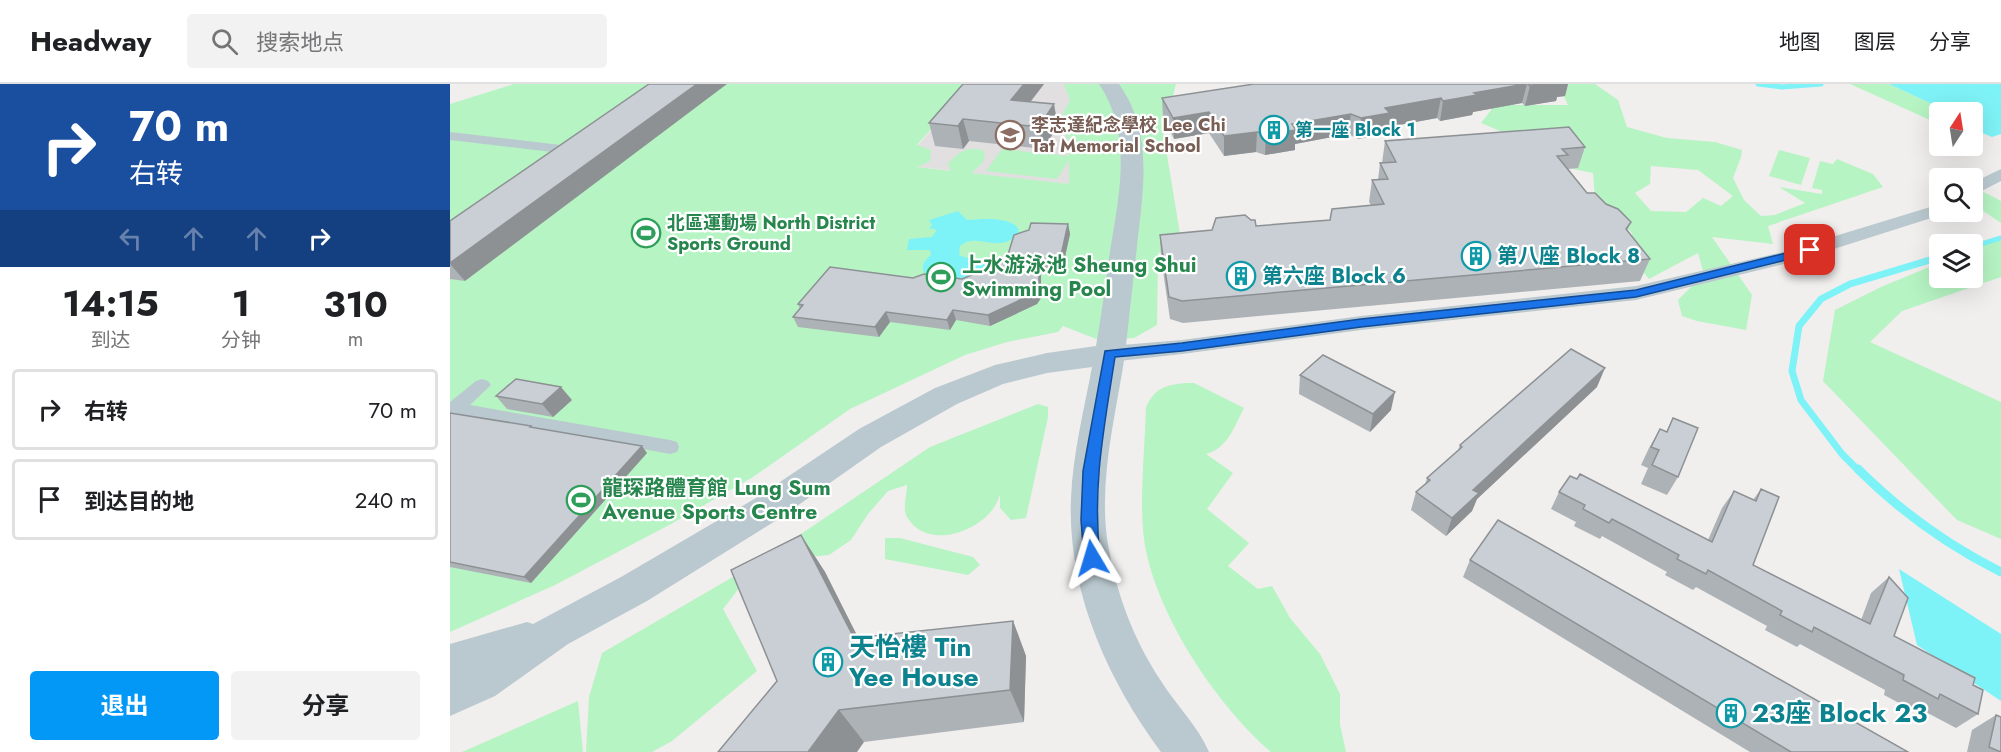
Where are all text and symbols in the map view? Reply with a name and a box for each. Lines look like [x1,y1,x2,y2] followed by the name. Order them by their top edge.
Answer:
[187,14,607,68] search box
[30,21,151,62] text: Headway
[208,25,241,58] icon: search
[256,26,344,58] text: 搜索地点
[1779,27,1821,57] text: 地图
[1854,27,1896,57] text: 图层
[1929,27,1971,57] text: 分享
[129,96,229,157] text: 70 m
[1929,102,1983,156] north arrow
[1929,102,1983,288] map controls
[30,108,108,186] icon: right
[1031,112,1226,159] place label: 李志達紀念學校 Lee Chi Tat Memorial School
[1258,114,1290,146] building icon: 第一座 Block 1
[1295,117,1416,143] place label: 第一座 Block 1
[994,119,1026,151] school or university icon: 李志達紀念學校 Lee Chi Tat Memorial School
[129,154,183,193] text: 右转
[1929,168,1983,222] button: search
[667,210,875,257] place label: 北區運動場 North District Sports Ground
[630,217,662,249] sports icon: 北區運動場 North District Sports Ground
[114,222,147,255] icon: left
[177,222,210,255] icon: ahead
[240,222,273,255] icon: ahead
[303,222,336,255] icon: right
[1784,224,1835,275] pin
[1793,233,1826,266] icon: arrive
[1929,234,1983,288] button: layers
[1460,240,1492,272] building icon: 第八座 Block 8
[1497,241,1640,271] place label: 第八座 Block 8
[962,250,1197,304] place label: 上水游泳池 Sheung Shui Swimming Pool
[1225,260,1257,292] building icon: 第六座 Block 6
[925,261,957,293] sports icon: 上水游泳池 Sheung Shui Swimming Pool
[1262,261,1406,291] place label: 第六座 Block 6
[62,277,159,329] text: 14:15
[232,277,250,329] text: 1
[323,278,388,330] text: 310
[348,325,363,354] text: m
[91,326,131,355] text: 到达
[221,326,261,355] text: 分钟
[33,393,66,426] icon: right
[368,394,417,426] text: 70 m
[84,395,128,427] text: 右转
[601,473,831,527] place label: 龍琛路體育館 Lung Sum Avenue Sports Centre
[33,483,66,516] icon: arrive
[355,484,417,516] text: 240 m
[565,484,597,516] sports icon: 龍琛路體育館 Lung Sum Avenue Sports Centre
[84,485,194,517] text: 到达目的地
[1060,526,1124,590] position arrow
[848,628,979,696] place label: 天怡樓 Tin Yee House
[812,646,844,678] building icon: 天怡樓 Tin Yee House
[30,671,219,740] button: 退出
[231,671,420,740] button: 分享
[1752,694,1927,732] place label: 23座 Block 23
[1715,697,1747,729] building icon: 23座 Block 23

